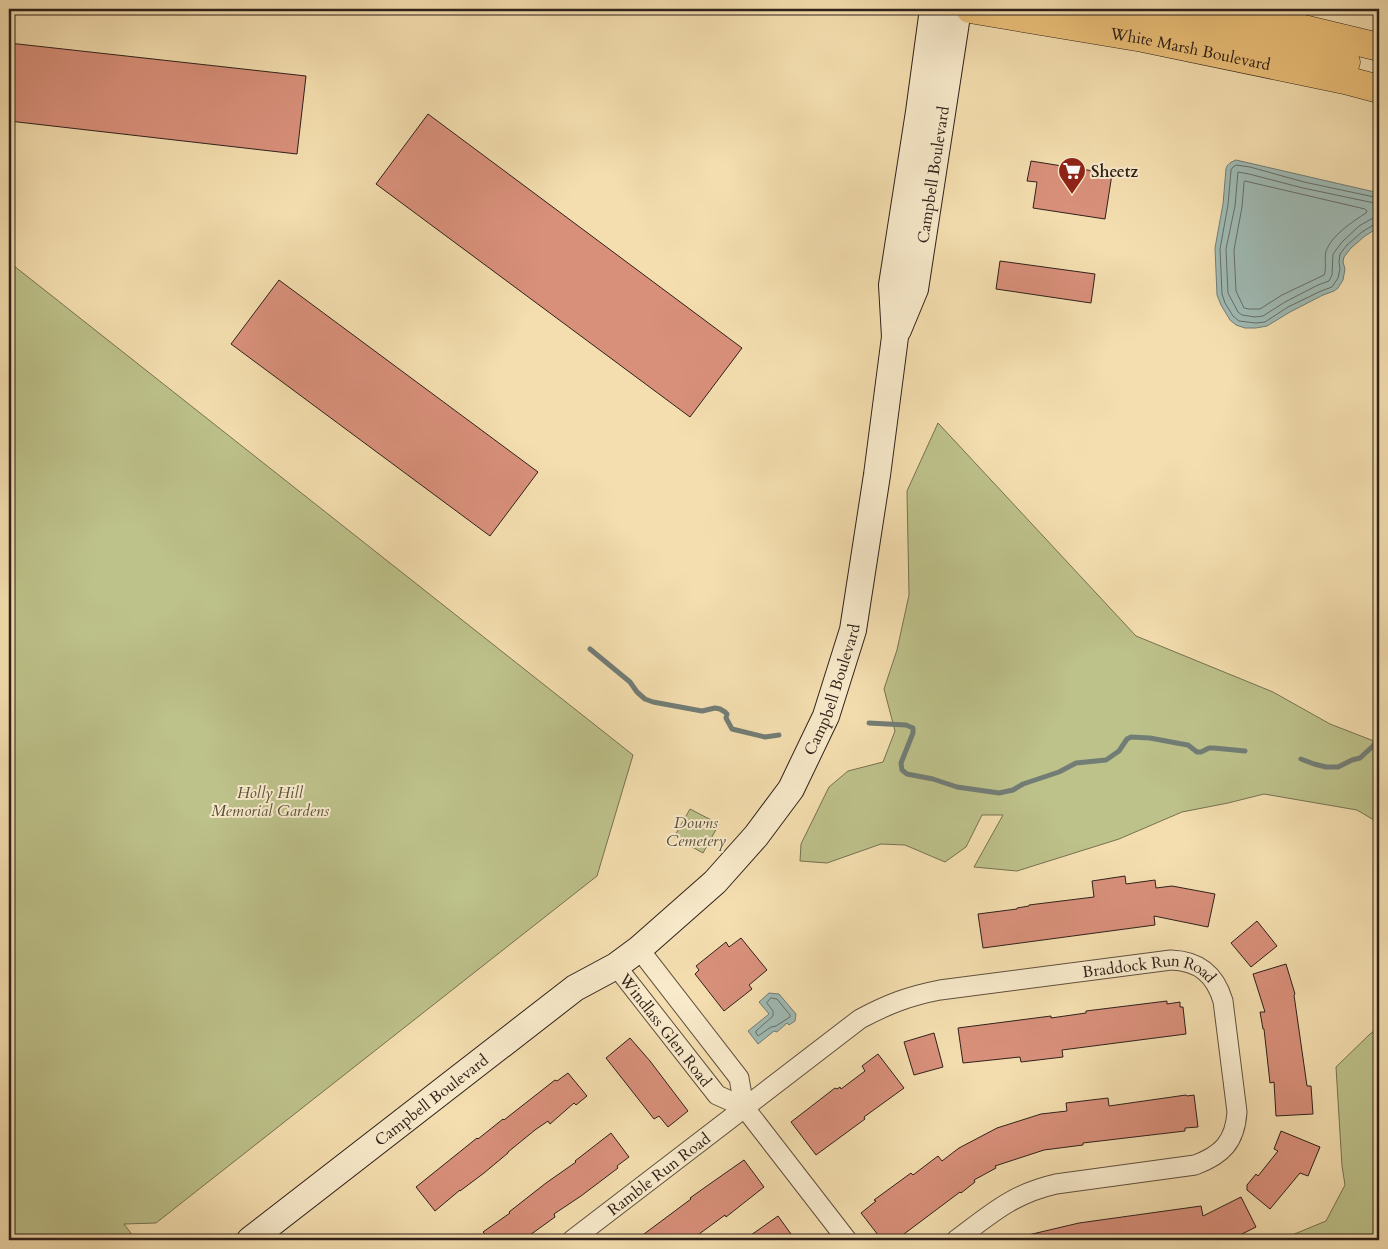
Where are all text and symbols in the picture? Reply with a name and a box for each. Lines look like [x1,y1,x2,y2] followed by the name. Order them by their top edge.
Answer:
[1108,23,1273,76] street label: White Marsh Boulevard
[912,104,955,245] street label: Campbell Boulevard
[1057,156,1087,195] supermarket icon: Sheetz
[1091,161,1138,183] place label: Sheetz
[799,622,866,759] street label: Campbell Boulevard
[211,782,330,822] park label: Holly Hill Memorial Gardens
[666,812,726,852] park label: Downs Cemetery
[1081,950,1221,988] street label: Braddock Run Road
[613,968,717,1092] street label: Windlass Glen Road
[370,1049,493,1152] street label: Campbell Boulevard
[603,1128,715,1221] street label: Ramble Run Road

